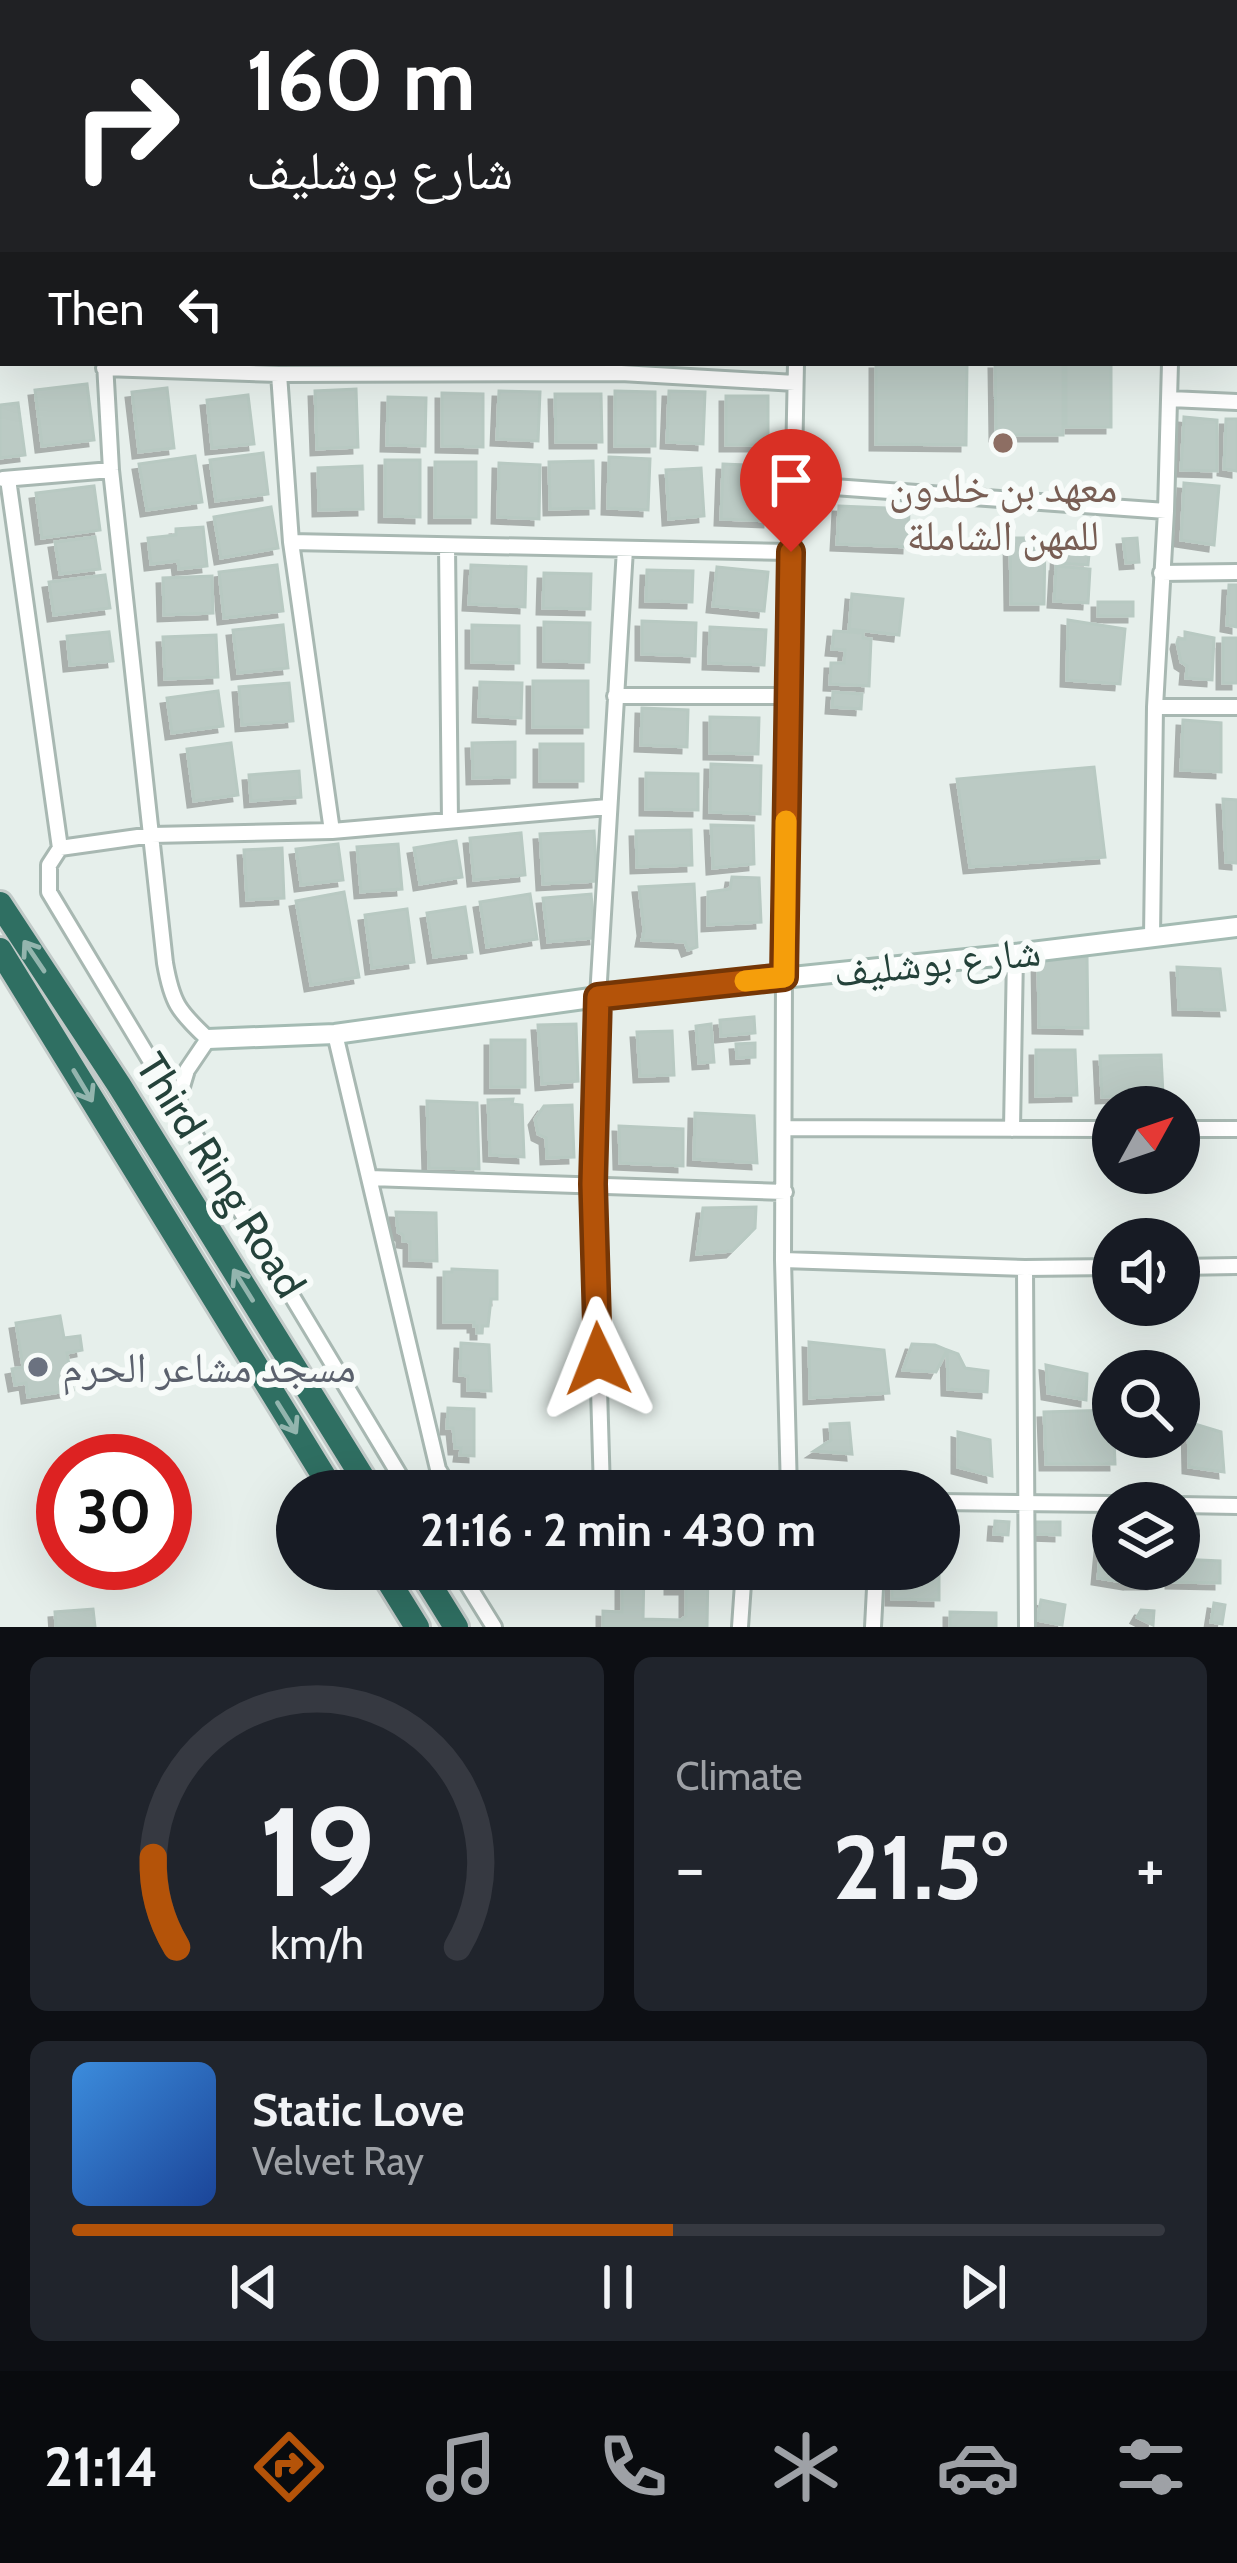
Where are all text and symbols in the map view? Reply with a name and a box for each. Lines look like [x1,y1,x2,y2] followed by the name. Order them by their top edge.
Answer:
[246,29,475,131] text: 160 m
[48,48,204,204] icon: right
[246,137,513,203] text: شارع بوشليف
[168,276,234,342] icon: left
[48,282,144,336] text: Then
[740,429,842,552] pin
[990,430,1016,456] marker: معهد بن خلدون للمهن الشاملة
[758,447,824,513] icon: arrive
[889,461,1117,561] place label: معهد بن خلدون للمهن الشاملة
[831,924,1043,999] street label: شارع بوشليف
[21,939,46,973] one-way arrow
[125,1043,317,1307] street label: Third Ring Road
[71,1068,95,1102] one-way arrow
[1092,1086,1200,1194] north arrow
[1092,1086,1200,1590] map controls
[1092,1218,1200,1326] button: sound
[231,1268,255,1302] one-way arrow
[535,1296,661,1422] position arrow
[62,1341,356,1396] place label: مسجد مشاعر الحرم
[1092,1350,1200,1458] button: search
[25,1354,51,1380] marker: مسجد مشاعر الحرم
[275,1400,299,1434] one-way arrow
[36,1434,192,1590] speed limit sign: 30
[1092,1482,1200,1590] button: layers
[420,1503,816,1557] text: 21:16 · 2 min · 430 m
[676,1752,802,1800] text: Climate
[259,1776,375,1927] text: 19
[833,1812,1008,1922] text: 21.5°
[676,1827,705,1908] text: −
[1136,1827,1165,1908] text: +
[270,1918,364,1970] text: km/h
[252,2083,465,2137] text: Static Love
[252,2137,424,2185] text: Velvet Ray
[221,2254,287,2320] icon: previous
[585,2254,651,2320] icon: pause
[950,2254,1016,2320] icon: next
[247,2425,331,2509] icon: directions
[419,2425,503,2509] icon: music
[591,2425,675,2509] icon: phone
[764,2425,848,2509] icon: climate
[936,2425,1020,2509] icon: car
[1109,2425,1193,2509] icon: filters
[44,2434,158,2500] text: 21:14

